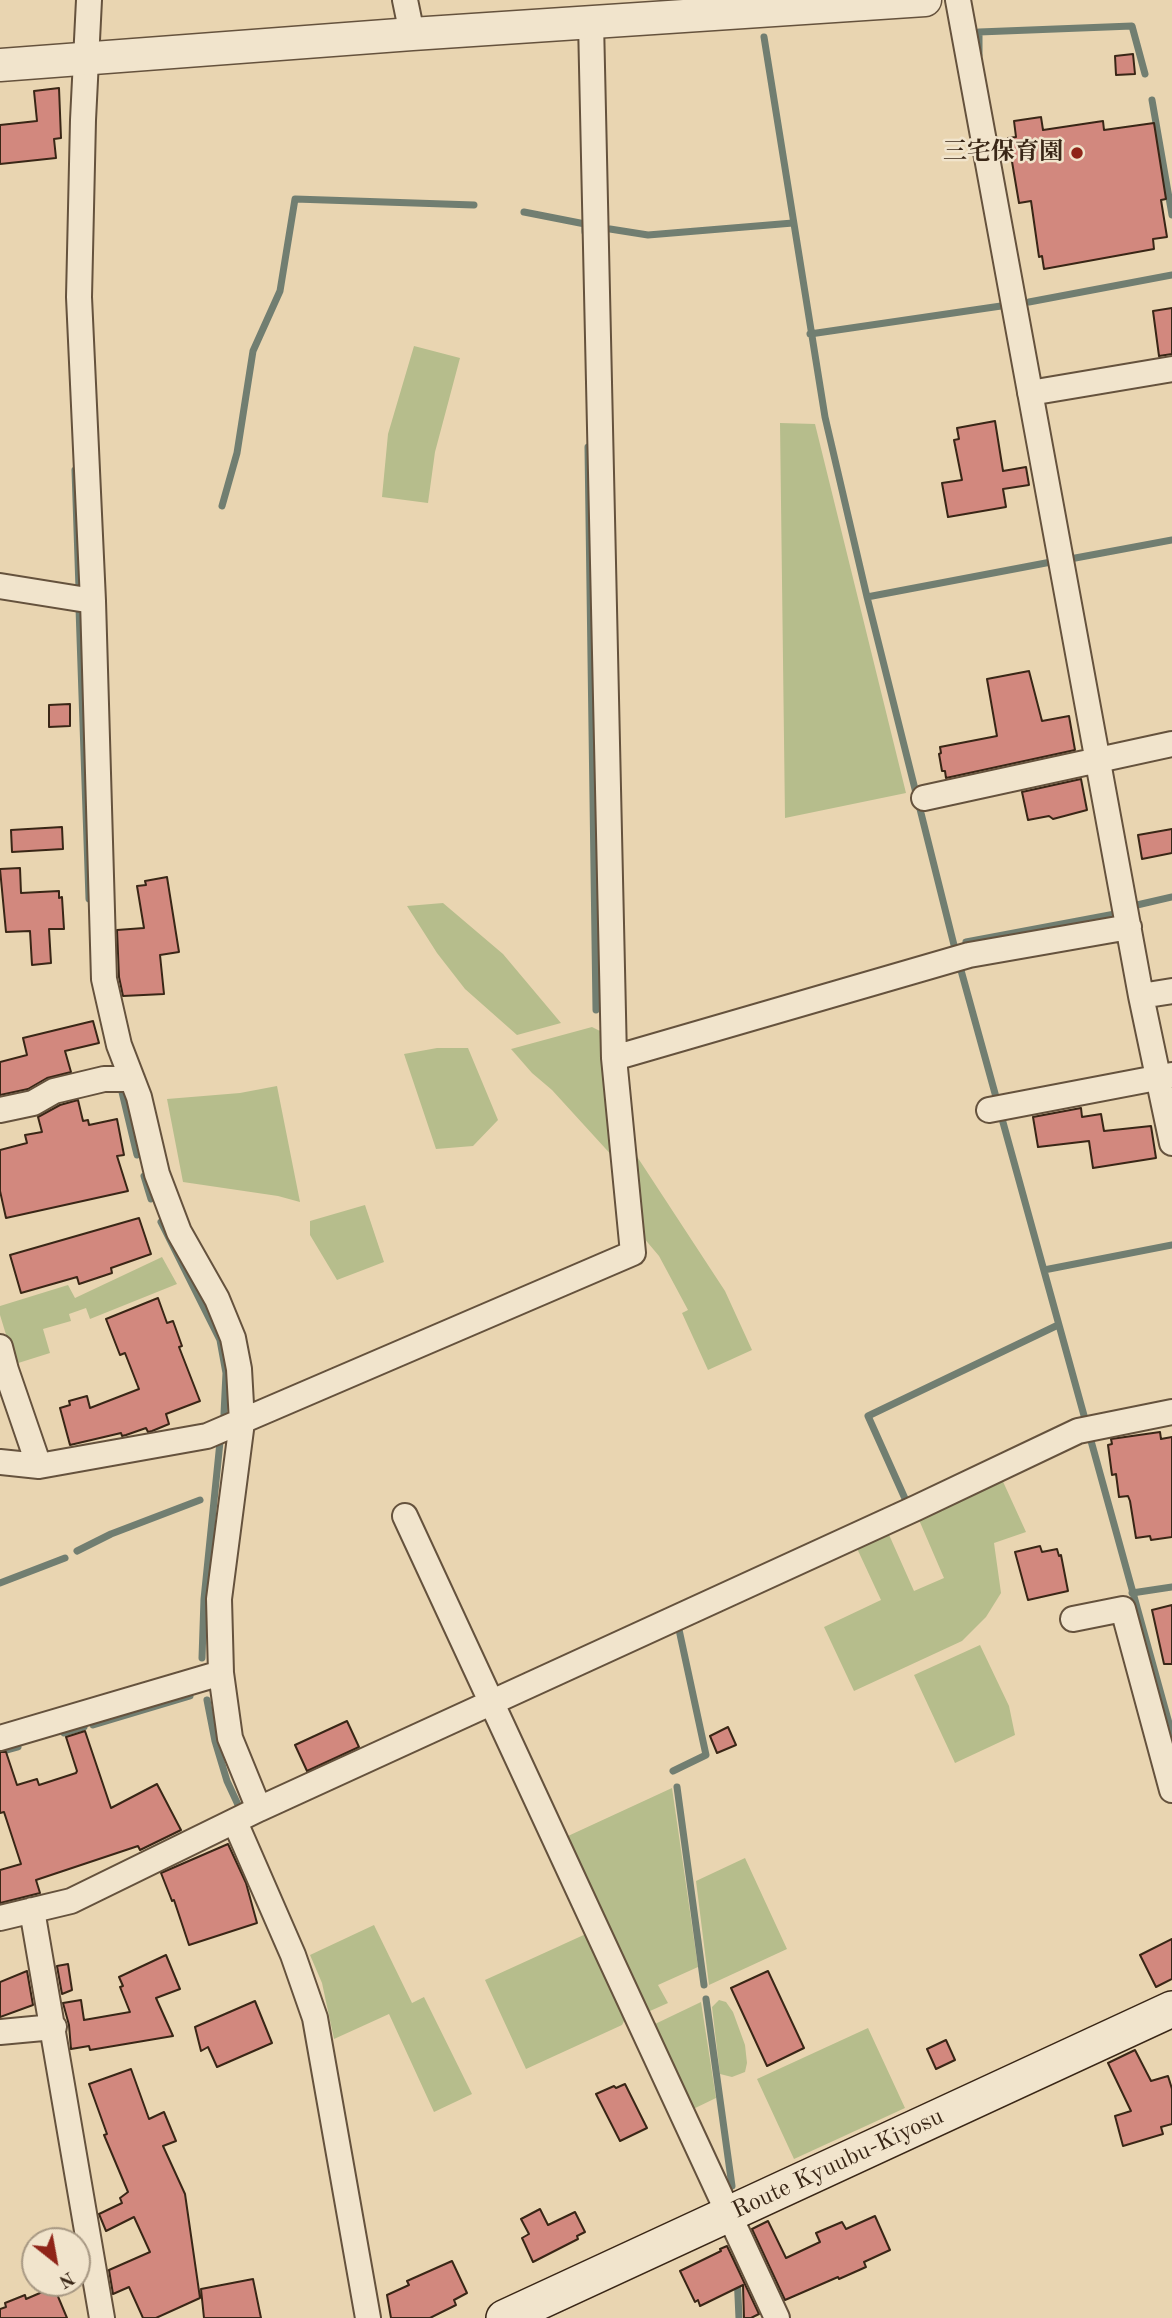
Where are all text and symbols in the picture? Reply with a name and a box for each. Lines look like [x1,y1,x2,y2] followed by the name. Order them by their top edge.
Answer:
[943,139,1063,167] place label: 三宅保育園
[1069,145,1085,161] marker: 三宅保育園
[728,2102,948,2226] street label: Route Kyuubu-Kiyosu
[21,2227,91,2297] north arrow
[55,2267,77,2291] text: N

